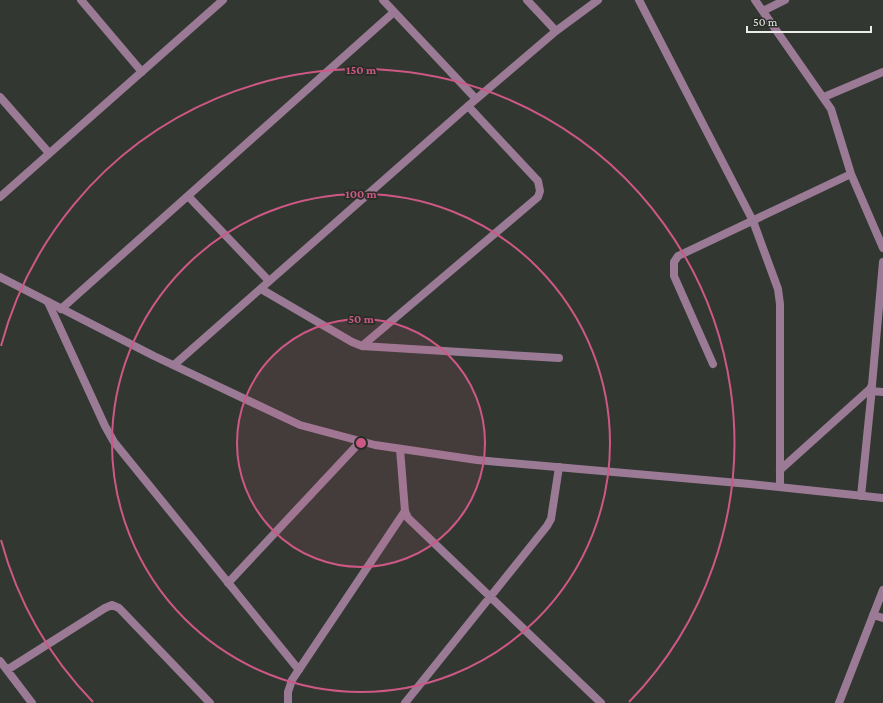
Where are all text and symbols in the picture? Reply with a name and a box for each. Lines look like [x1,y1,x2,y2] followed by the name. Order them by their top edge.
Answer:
[747,8,871,34] scale bar
[753,15,778,29] text: 50 m
[346,63,377,77] text: 150 m
[345,187,378,201] text: 100 m
[348,312,375,326] text: 50 m
[354,436,368,450] centre of rings

